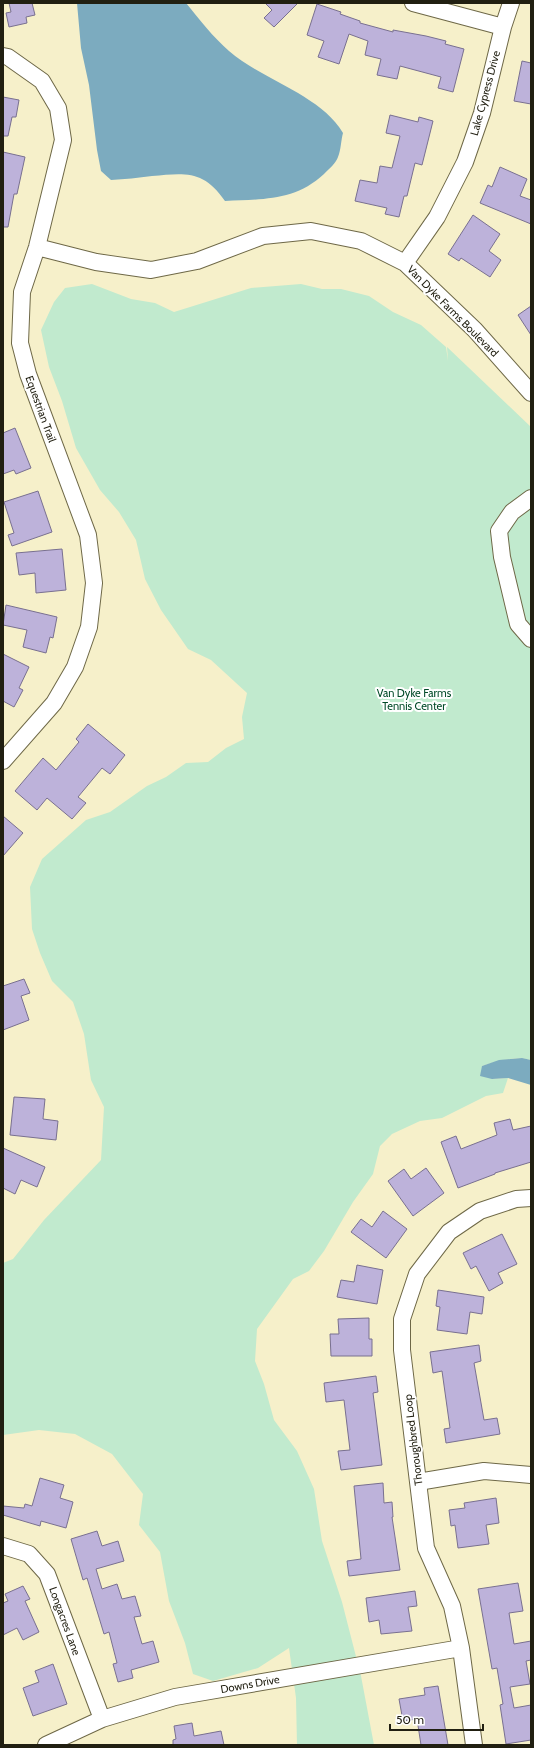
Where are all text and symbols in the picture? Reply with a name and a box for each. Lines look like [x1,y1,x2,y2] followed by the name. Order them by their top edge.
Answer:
[467,49,503,137] street label: Lake Cypress Drive
[404,262,502,360] street label: Van Dyke Farms Boulevard
[22,374,60,445] street label: Equestrian Trail
[377,686,452,713] park label: Van Dyke Farms Tennis Center
[400,1394,426,1486] street label: Thoroughbred Loop
[46,1585,84,1658] street label: Longacres Lane
[219,1672,281,1696] street label: Downs Drive
[390,1706,483,1732] scale bar
[396,1712,424,1727] text: 50 m

